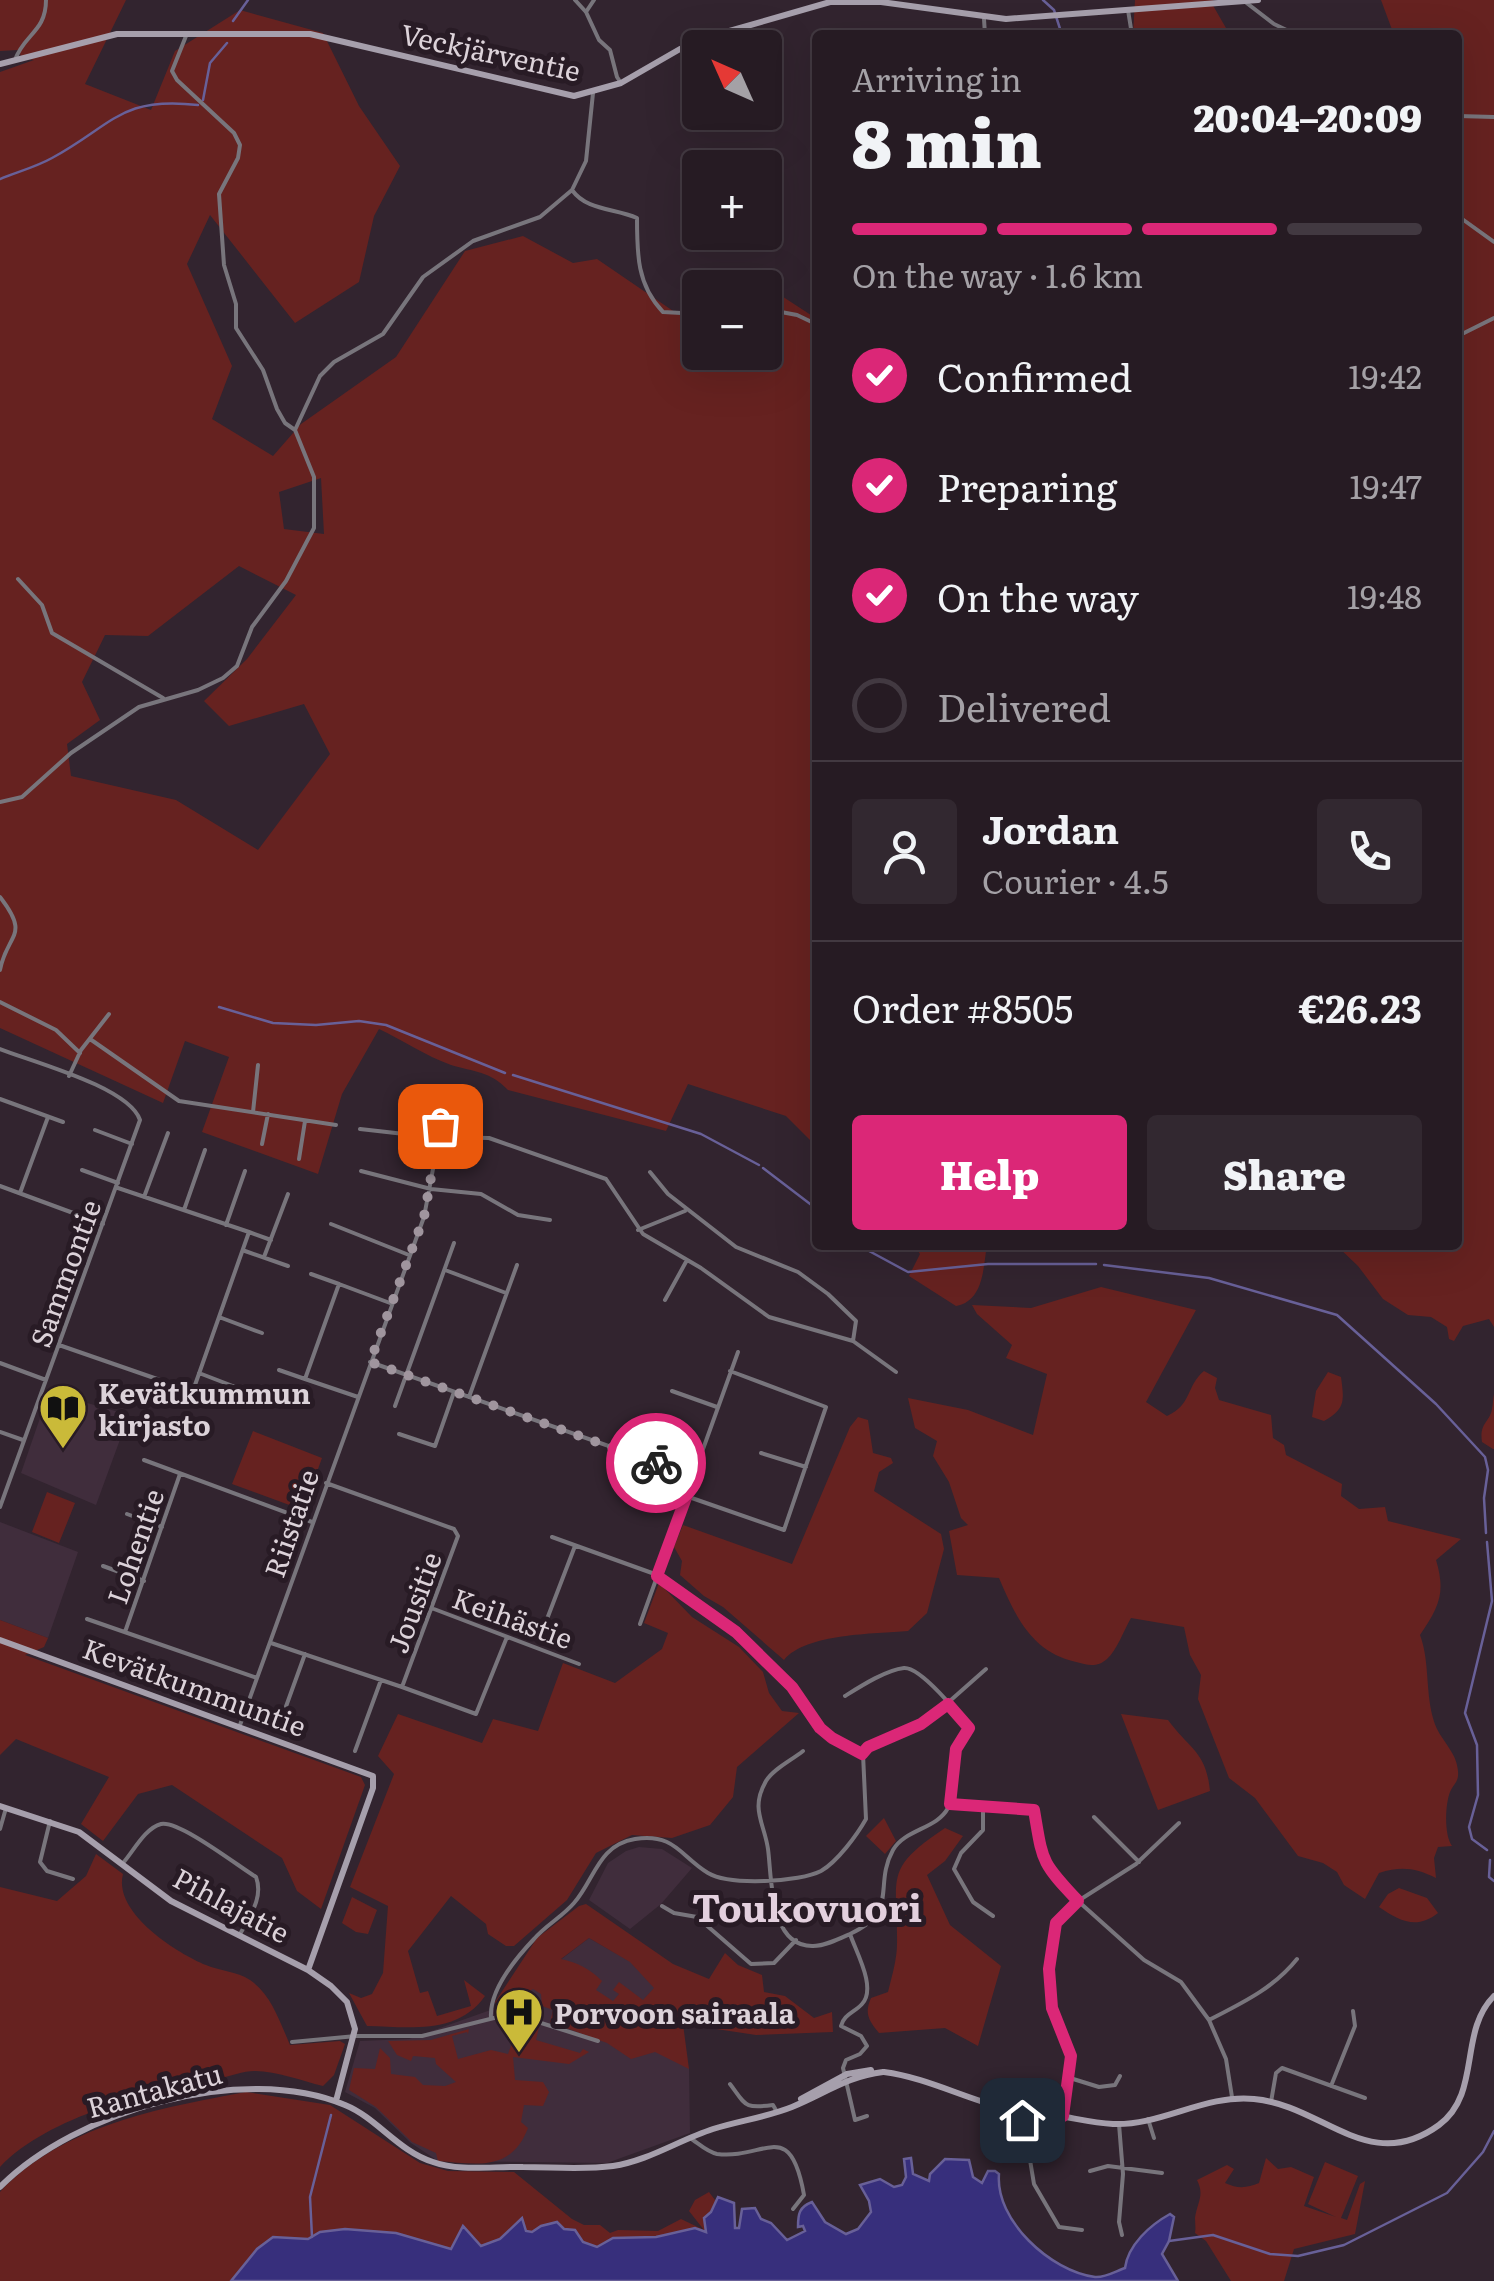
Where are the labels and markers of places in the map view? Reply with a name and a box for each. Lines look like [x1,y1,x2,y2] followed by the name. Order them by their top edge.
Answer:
[398,1084,483,1169] pin
[98,1371,311,1445] place label: Kevätkummun kirjasto
[37,1382,89,1450] library icon: Kevätkummun kirjasto
[493,1986,545,2054] hospital icon: Porvoon sairaala
[554,1991,796,2033] place label: Porvoon sairaala
[980,2078,1065,2163] pin

